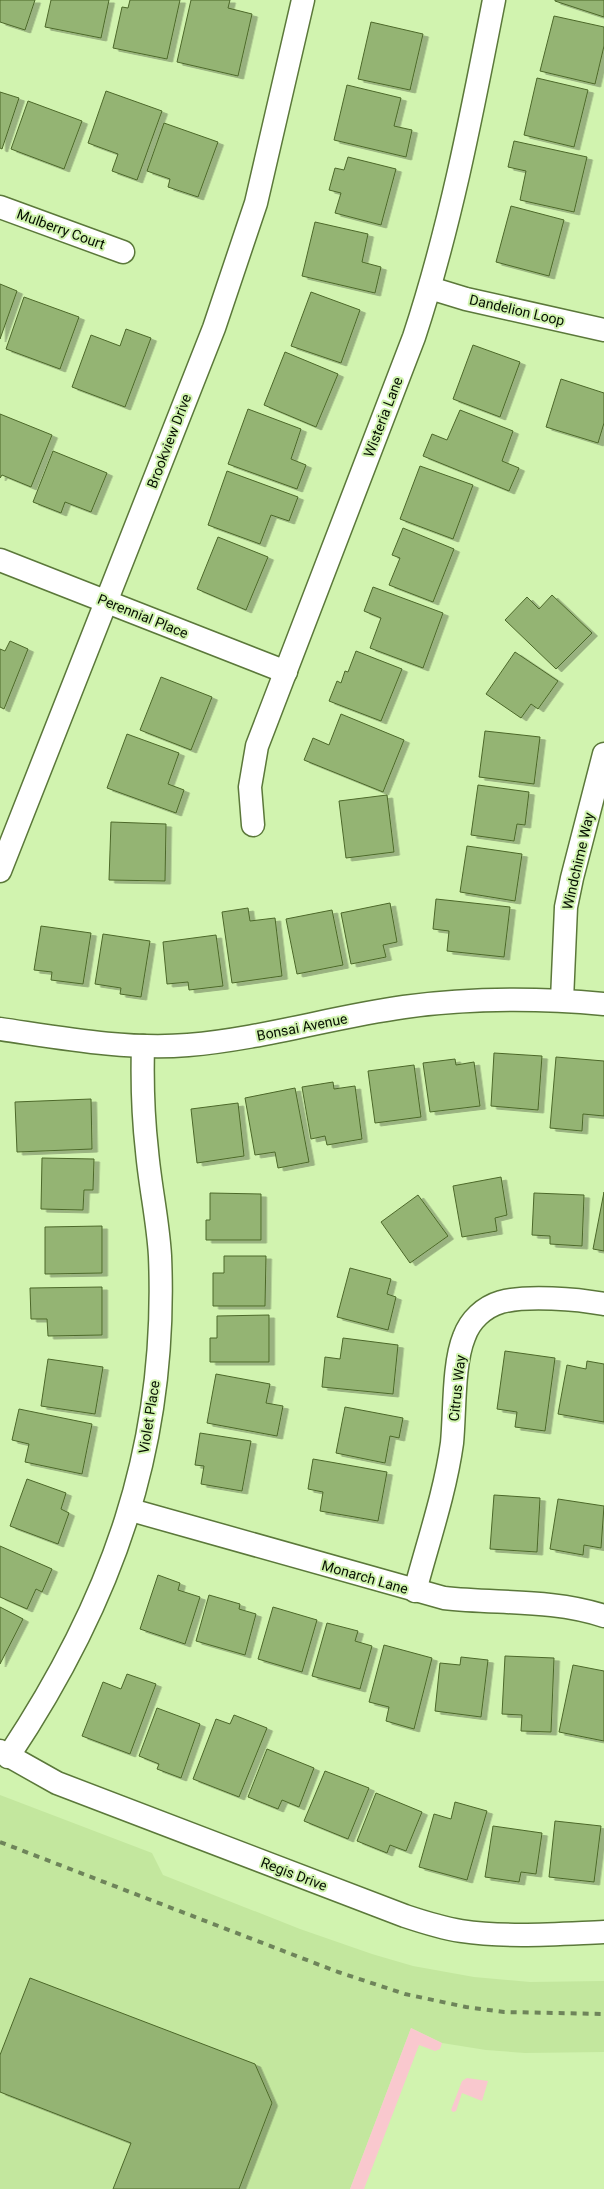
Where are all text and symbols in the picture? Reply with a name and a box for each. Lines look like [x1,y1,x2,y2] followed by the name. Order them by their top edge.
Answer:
[15,206,108,253] street label: Mulberry Court
[468,291,566,329] street label: Dandelion Loop
[360,375,406,459] street label: Wisteria Lane
[144,392,194,490] street label: Brookview Drive
[95,591,191,641] street label: Perennial Place
[559,810,597,911] street label: Windchime Way
[255,1010,349,1044] street label: Bonsai Avenue
[446,1354,468,1422] street label: Citrus Way
[135,1379,163,1455] street label: Violet Place
[320,1557,410,1597] street label: Monarch Lane
[259,1854,329,1894] street label: Regis Drive

